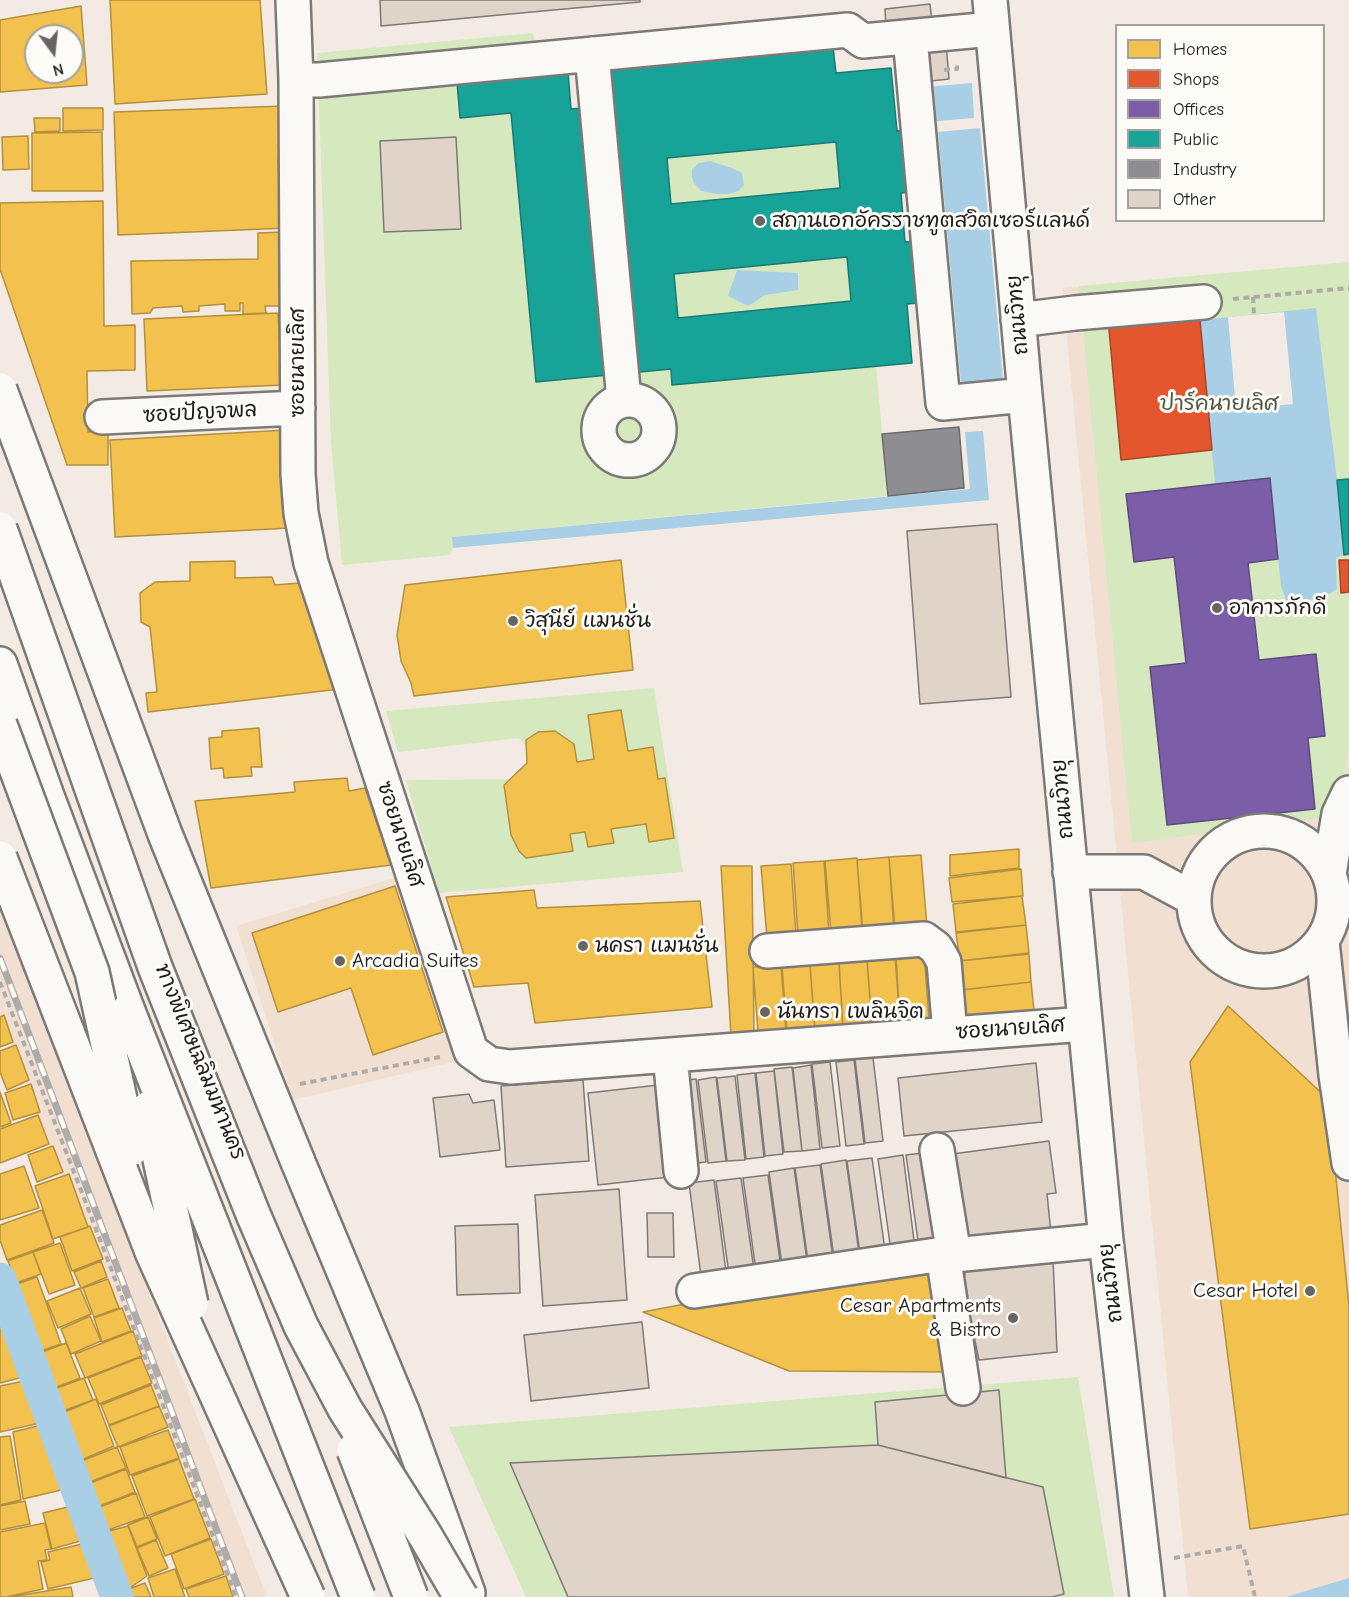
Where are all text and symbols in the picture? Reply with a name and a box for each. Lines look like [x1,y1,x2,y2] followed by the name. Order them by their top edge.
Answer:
[24,24,84,84] north arrow
[1115,24,1325,222] legend
[1173,39,1227,60] text: Homes
[51,59,66,79] text: N
[1173,69,1219,90] text: Shops
[1173,99,1224,120] text: Offices
[1173,129,1219,150] text: Public
[1173,159,1237,180] text: Industry
[1173,189,1216,210] text: Other
[772,208,1090,234] place label: สถานเอกอัครราชทูตสวิตเซอร์แลนด์
[753,214,767,228] marker: สถานเอกอัครราชทูตสวิตเซอร์แลนด์
[1002,274,1034,356] street label: ถนนวิทยุ
[285,308,311,418] street label: ซอยนายเลิศ
[1160,391,1278,417] park label: ปาร์คนายเลิศ
[142,397,258,429] street label: ซอยปัญจพล
[1229,595,1326,621] place label: อาคารภักดี
[1210,601,1224,615] marker: อาคารภักดี
[525,608,651,634] place label: วิสุนีย์ แมนชั่น
[506,614,520,628] marker: วิสุนีย์ แมนชั่น
[1047,758,1079,840] street label: ถนนวิทยุ
[371,778,429,890] street label: ซอยนายเลิศ
[595,933,719,959] place label: นครา แมนชั่น
[576,939,590,953] marker: นครา แมนชั่น
[352,948,478,974] place label: Arcadia Suites
[333,954,347,968] marker: Arcadia Suites
[149,960,251,1164] street label: ทางพิเศษเฉลิมมหานคร
[777,999,924,1025] place label: นันทรา เพลินจิต
[758,1005,772,1019] marker: นันทรา เพลินจิต
[955,1013,1065,1045] street label: ซอยนายเลิศ
[1094,1242,1128,1324] street label: ถนนวิทยุ
[1193,1278,1298,1304] place label: Cesar Hotel
[1303,1284,1317,1298] marker: Cesar Hotel
[840,1293,1001,1343] place label: Cesar Apartments & Bistro
[1006,1311,1020,1325] marker: Cesar Apartments & Bistro

